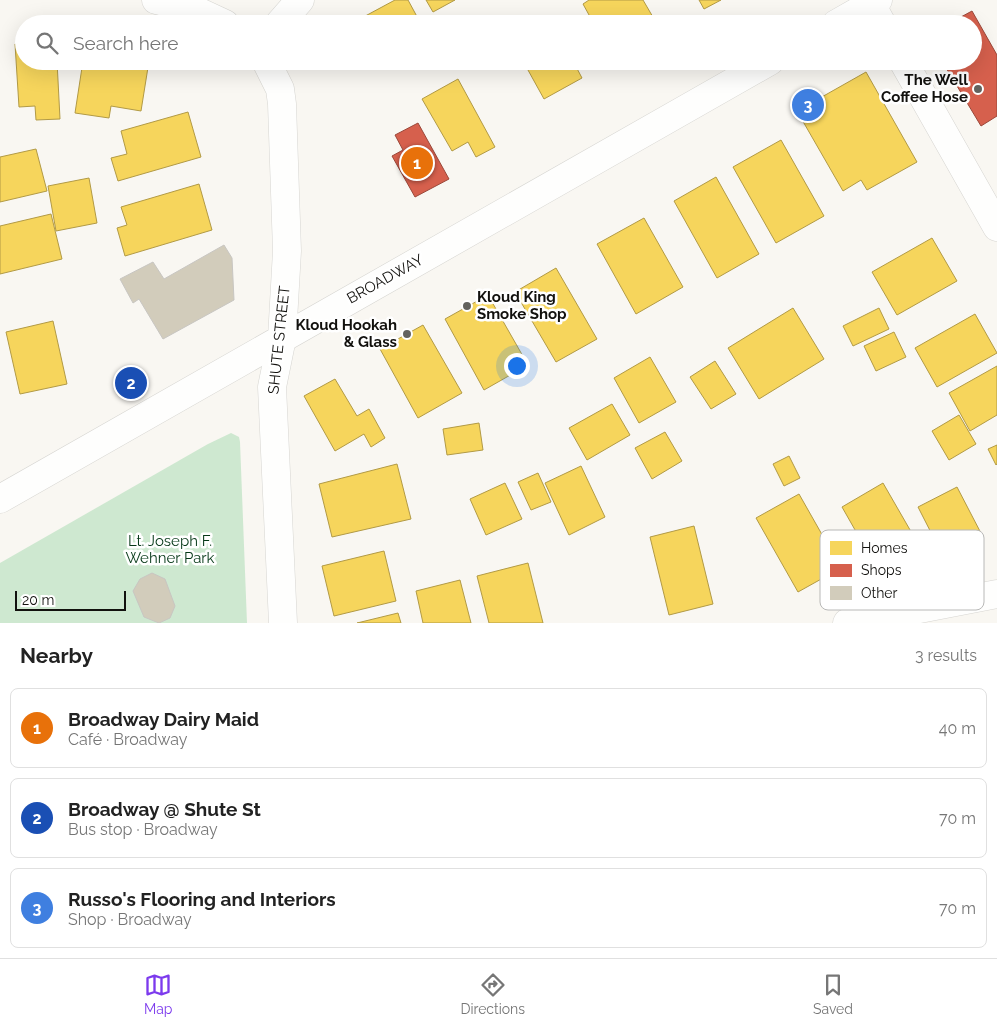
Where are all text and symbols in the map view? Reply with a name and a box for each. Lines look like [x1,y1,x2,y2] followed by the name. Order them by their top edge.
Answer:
[15,15,982,70] search box
[33,29,61,57] icon: search
[73,32,179,54] text: Search here
[881,71,968,106] place label: The Well Coffee Hose
[972,83,984,95] marker: The Well Coffee Hose
[792,86,824,124] pin: 3
[401,144,433,182] pin: 1
[344,250,427,307] street label: BROADWAY
[264,285,294,395] street label: SHUTE STREET
[477,288,567,323] place label: Kloud King Smoke Shop
[461,300,473,312] marker: Kloud King Smoke Shop
[295,316,397,351] place label: Kloud Hookah & Glass
[401,328,413,340] marker: Kloud Hookah & Glass
[504,353,530,379] your location
[115,364,147,402] pin: 2
[820,530,984,610] legend
[125,532,215,567] park label: Lt. Joseph F. Wehner Park
[861,540,908,556] text: Homes
[861,562,902,578] text: Shops
[861,585,898,601] text: Other
[15,588,126,611] scale bar
[22,592,54,608] text: 20 m
[20,643,93,668] text: Nearby
[915,646,977,665] text: 3 results
[68,708,259,730] text: Broadway Dairy Maid
[33,719,41,738] text: 1
[939,719,976,738] text: 40 m
[68,730,187,749] text: Café · Broadway
[68,798,261,820] text: Broadway @ Shute St
[32,809,42,828] text: 2
[939,809,976,828] text: 70 m
[68,820,218,839] text: Bus stop · Broadway
[68,888,336,910] text: Russo's Flooring and Interiors
[33,899,41,918] text: 3
[939,899,976,918] text: 70 m
[68,910,192,929] text: Shop · Broadway
[144,971,172,1017] tab: Map
[460,971,525,1017] tab: Directions
[813,971,853,1017] tab: Saved

